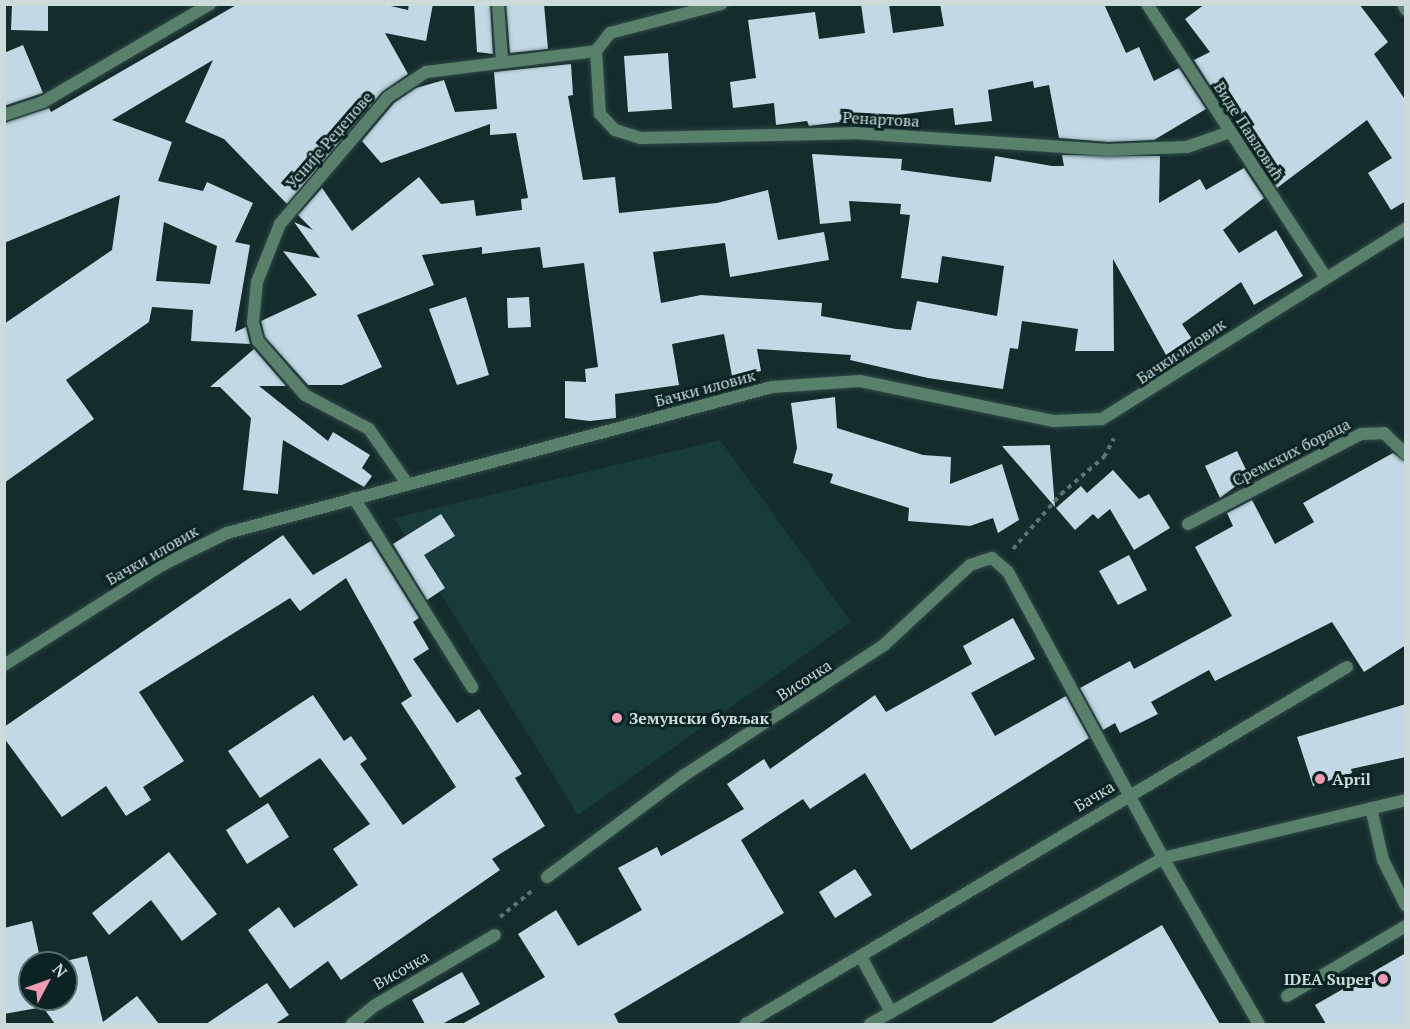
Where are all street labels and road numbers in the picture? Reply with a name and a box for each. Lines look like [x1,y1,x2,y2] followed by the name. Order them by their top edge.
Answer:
[1210,78,1288,184] street label: Виде Павловић
[282,88,376,192] street label: Усније Реџепове
[842,107,920,131] street label: Ренартова
[1133,314,1229,388] street label: Бачки иловик
[653,365,757,411] street label: Бачки иловик
[1229,414,1353,490] street label: Сремских бораца
[103,521,201,589] street label: Бачки иловик
[773,655,835,705] street label: Височка
[1070,777,1118,815] street label: Бачка
[370,946,432,994] street label: Височка

